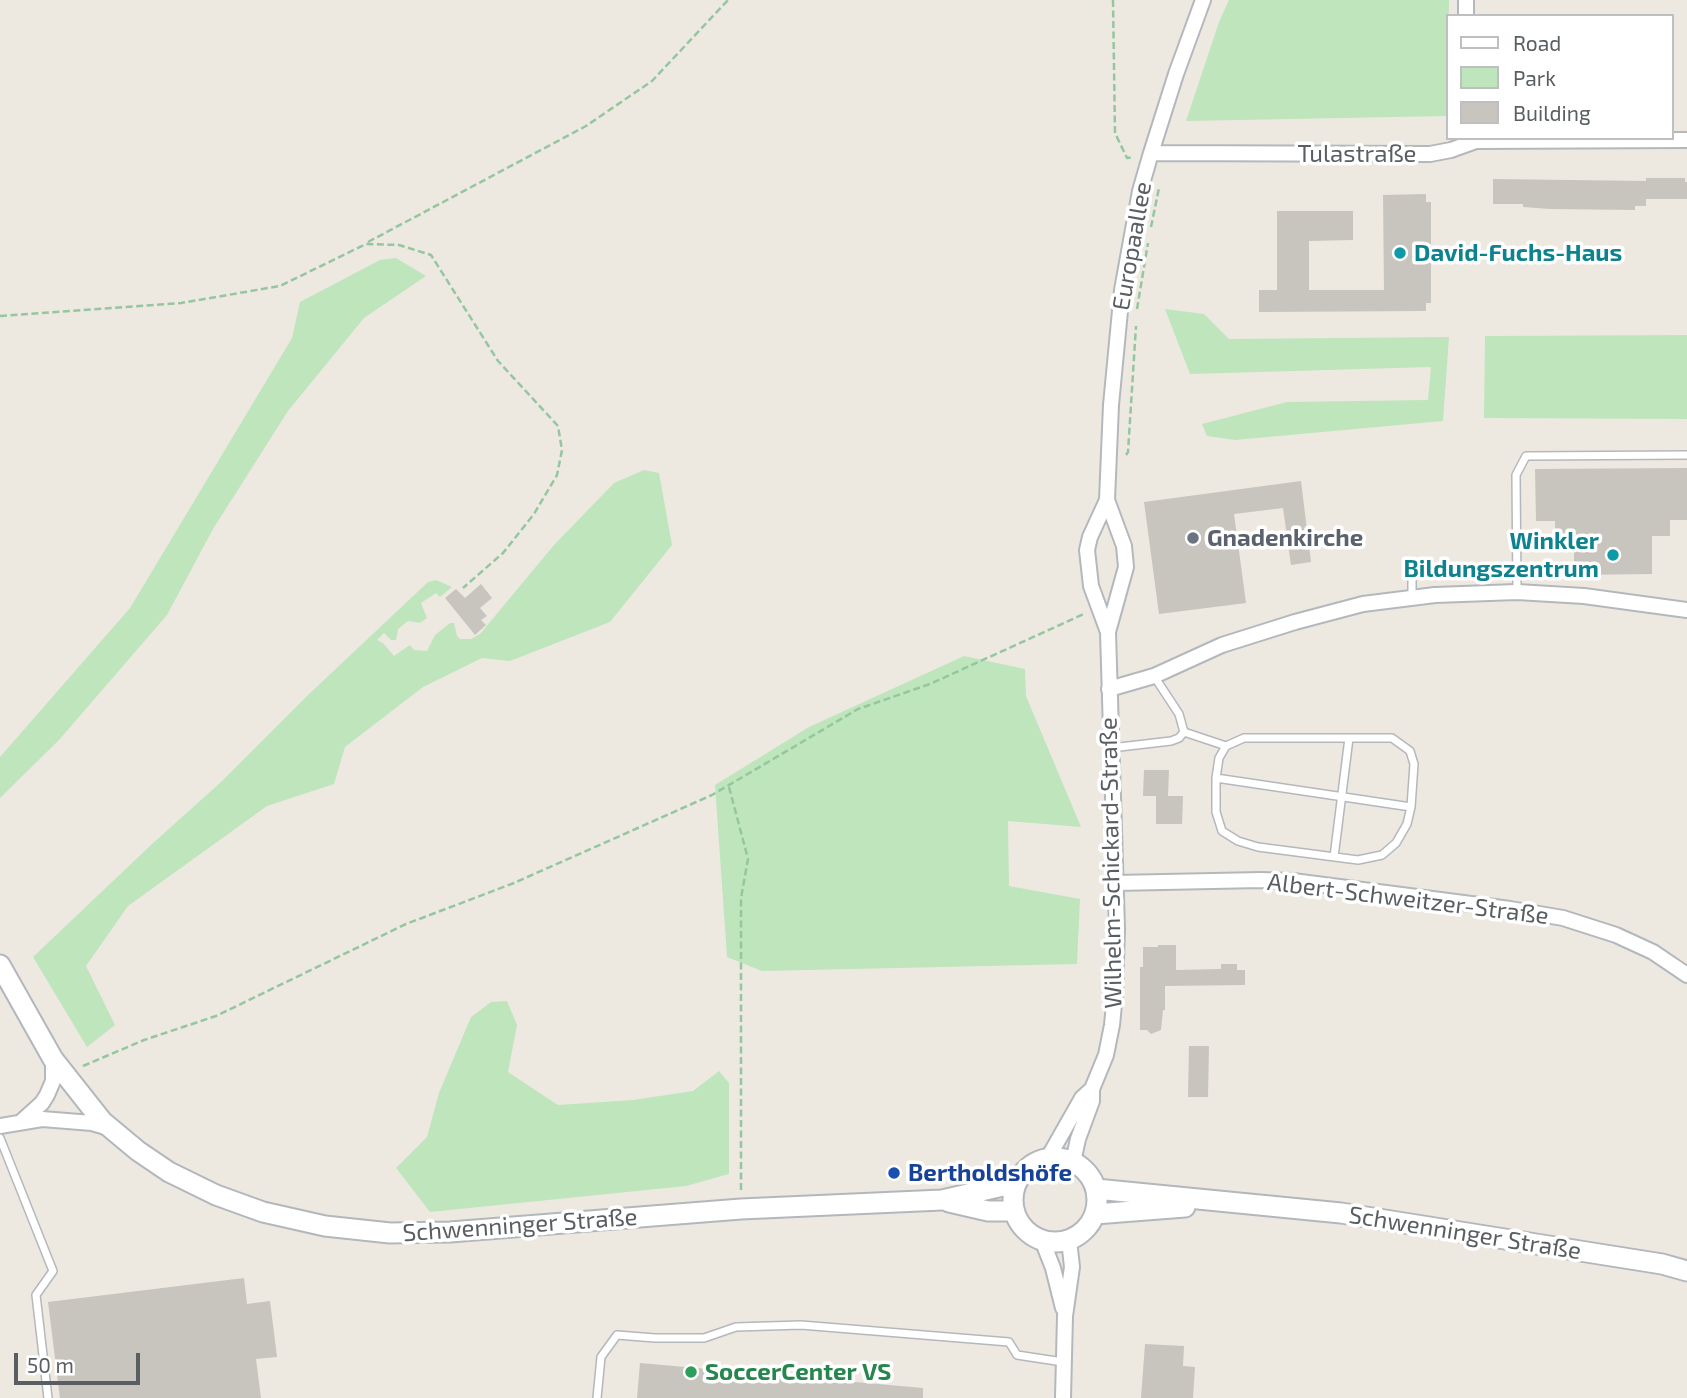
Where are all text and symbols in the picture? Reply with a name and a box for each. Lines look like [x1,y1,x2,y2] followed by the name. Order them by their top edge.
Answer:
[1446,14,1673,140] legend
[1513,30,1561,55] text: Road
[1513,65,1556,90] text: Park
[1513,100,1591,125] text: Building
[1297,140,1417,168] street label: Tulastraße
[1106,179,1158,313] street label: Europaallee
[1414,239,1622,267] place label: David-Fuchs-Haus
[1392,245,1408,261] marker: David-Fuchs-Haus
[1207,524,1363,552] place label: Gnadenkirche
[1403,527,1599,583] place label: Winkler Bildungszentrum
[1185,530,1201,546] marker: Gnadenkirche
[1605,547,1621,563] marker: Winkler Bildungszentrum
[1094,717,1128,1009] street label: Wilhelm-Schickard-Straße
[1266,867,1550,931] street label: Albert-Schweitzer-Straße
[908,1159,1072,1187] place label: Bertholdshöfe
[886,1165,902,1181] marker: Bertholdshöfe
[1347,1200,1583,1266] street label: Schwenninger Straße
[402,1202,638,1248] street label: Schwenninger Straße
[18,1338,144,1382] scale bar
[27,1352,74,1377] text: 50 m
[705,1358,891,1386] place label: SoccerCenter VS
[683,1364,699,1380] marker: SoccerCenter VS

